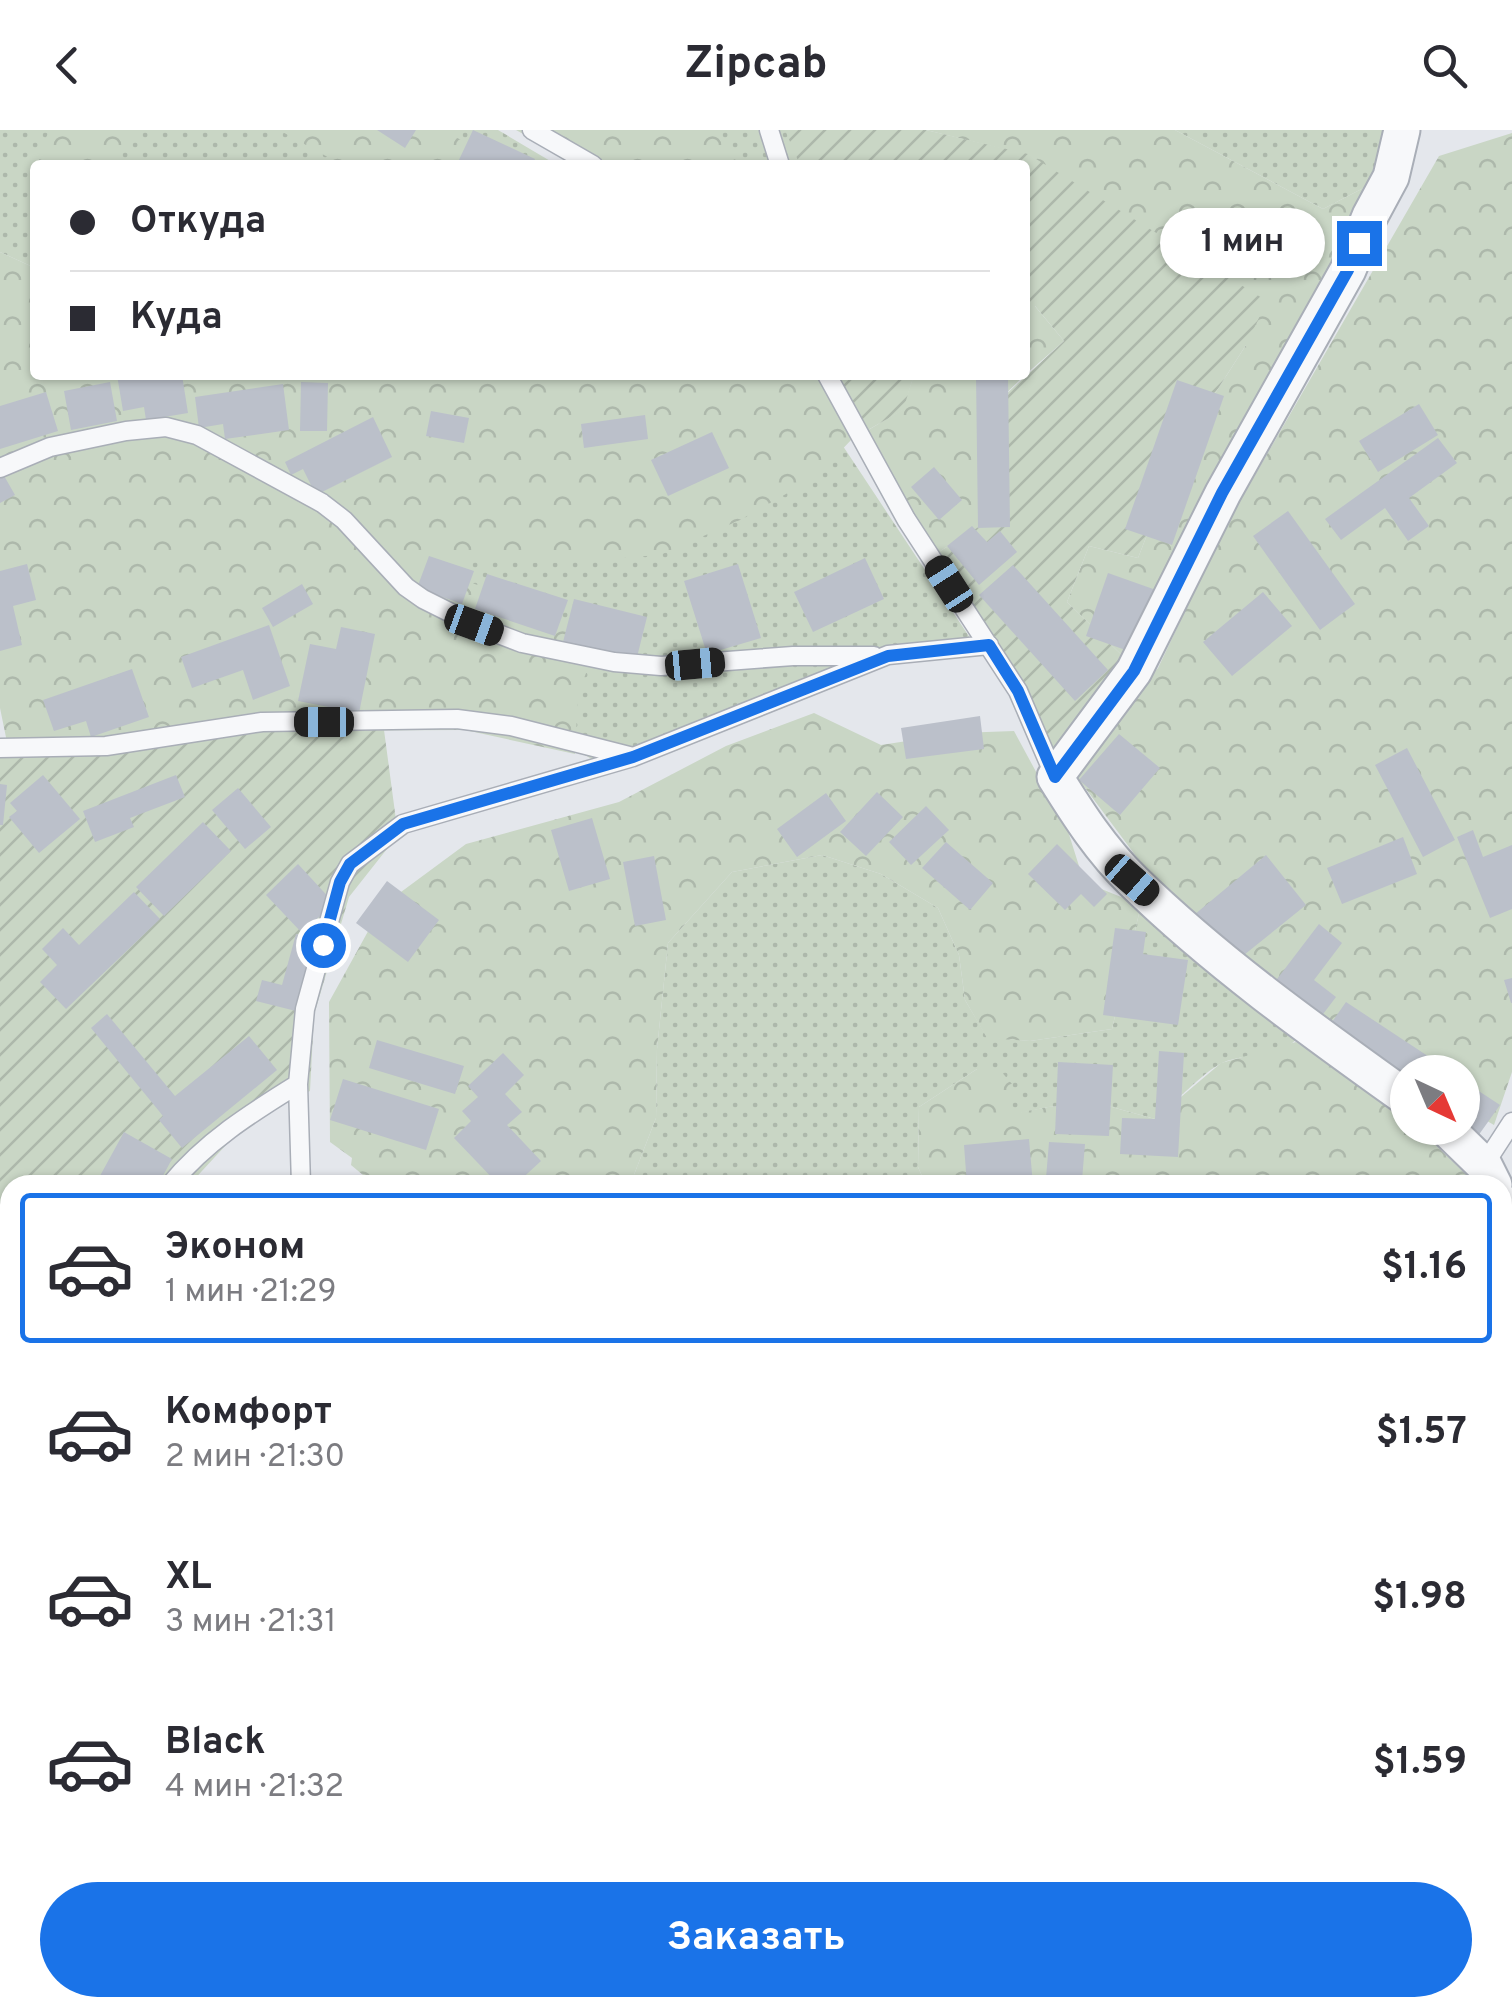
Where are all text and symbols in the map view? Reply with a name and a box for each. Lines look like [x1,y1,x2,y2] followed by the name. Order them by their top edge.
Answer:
[685,37,827,94] text: Zipcab
[40,38,95,93] icon: back
[1417,38,1472,93] icon: search
[130,198,266,247] text: Откуда
[1159,208,1324,278] callout: 1 мин
[1337,221,1382,266] route end
[1201,223,1284,263] text: 1 мин
[130,294,223,343] text: Куда
[920,551,978,617] car
[441,601,507,649] car
[664,646,726,682] car
[294,707,354,737] car
[1100,849,1164,911] car
[301,923,346,968] route start
[1390,1055,1480,1145] north arrow
[1390,1055,1480,1145] map controls
[45,1223,135,1313] icon: car
[165,1224,305,1273] text: Эконом
[1381,1244,1467,1293] text: $1.16
[165,1273,337,1313] text: 1 мин · 21:29
[45,1388,135,1478] icon: car
[165,1389,332,1438] text: Комфорт
[1376,1409,1467,1458] text: $1.57
[165,1438,345,1478] text: 2 мин · 21:30
[45,1553,135,1643] icon: car
[165,1554,212,1603] text: XL
[1372,1574,1467,1623] text: $1.98
[165,1603,336,1643] text: 3 мин · 21:31
[45,1718,135,1808] icon: car
[165,1719,265,1768] text: Black
[1373,1739,1467,1788] text: $1.59
[165,1768,344,1808] text: 4 мин · 21:32
[40,1882,1472,1997] button: Заказать

